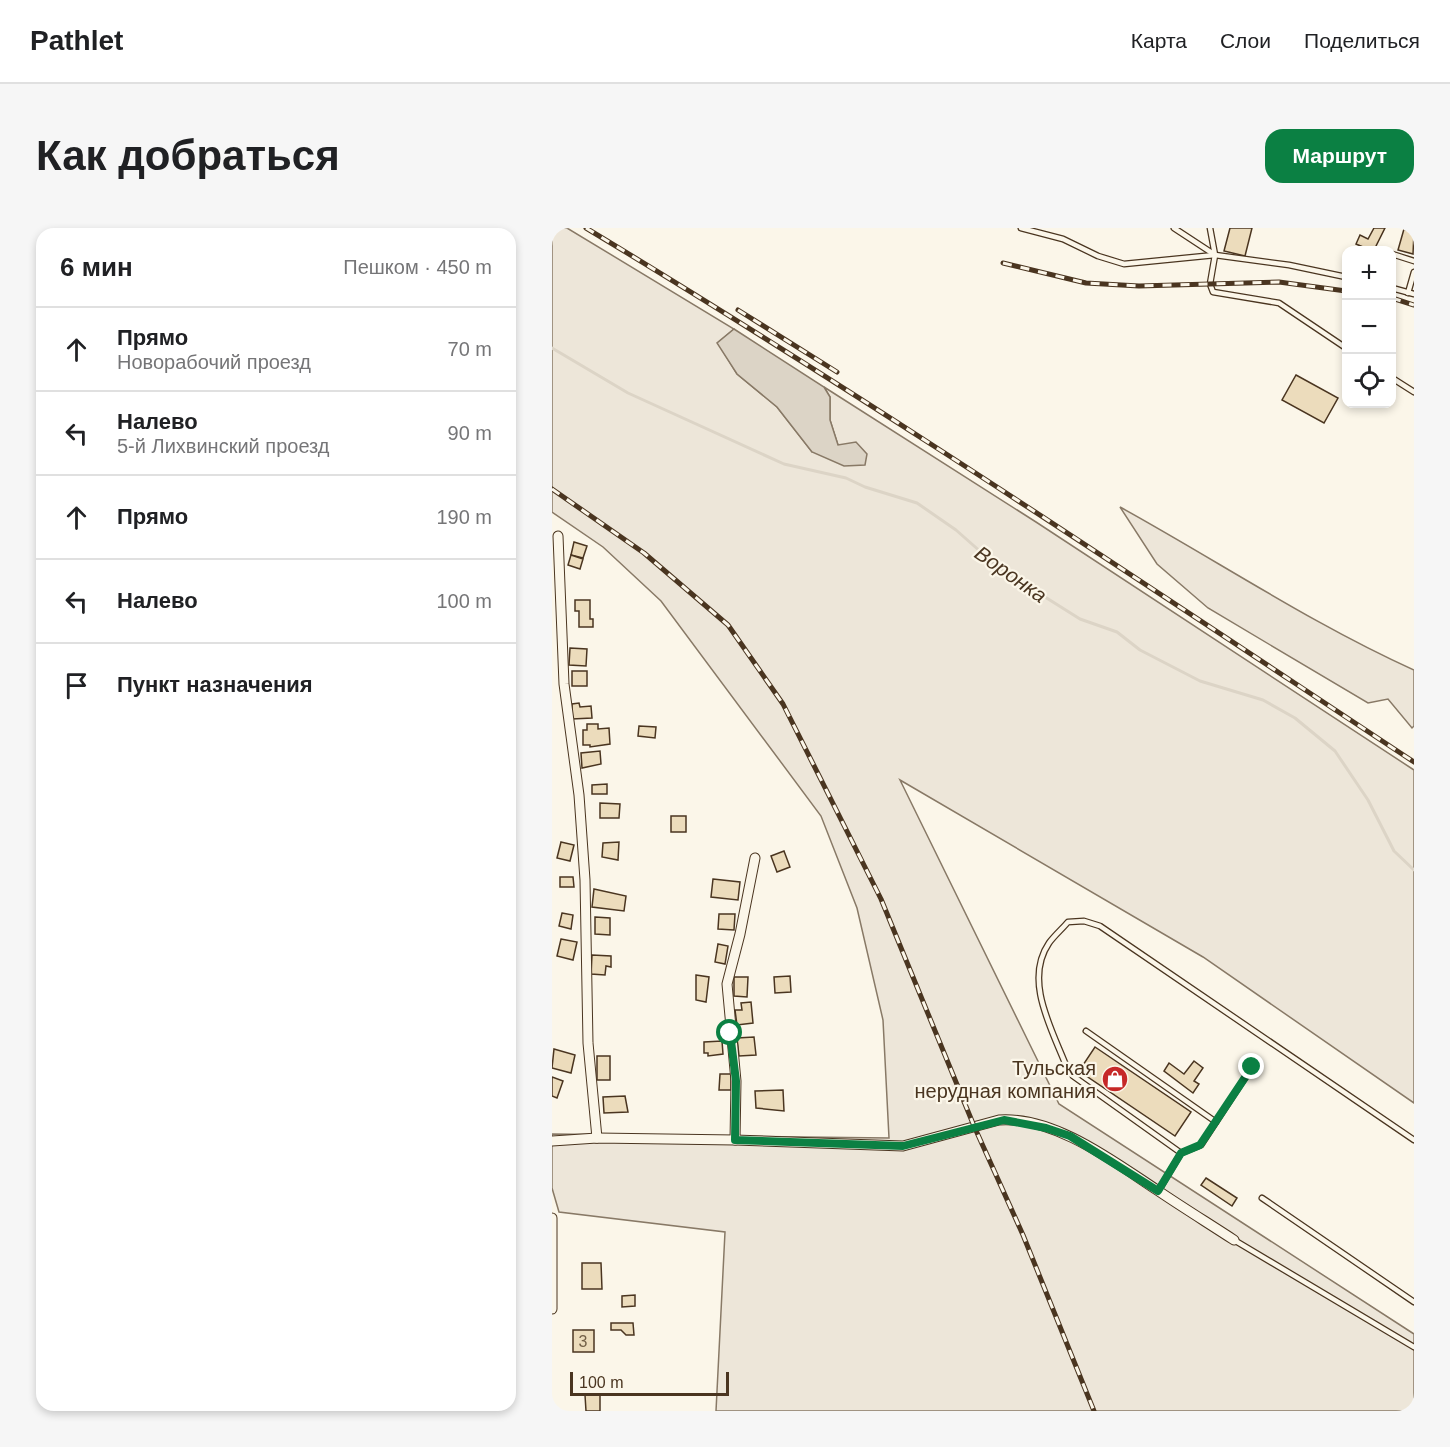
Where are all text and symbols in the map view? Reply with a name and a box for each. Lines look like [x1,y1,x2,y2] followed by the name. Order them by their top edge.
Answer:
[30,25,123,56] text: Pathlet
[1131,29,1187,52] text: Карта
[1220,29,1271,52] text: Слои
[1304,29,1420,52] text: Поделиться
[1265,129,1414,183] button: Маршрут
[36,132,340,179] text: Как добраться
[1342,246,1396,408] map controls
[1342,246,1396,300] button: +
[60,252,133,282] text: 6 мин
[343,256,492,278] text: Пешком · 450 m
[1342,300,1396,354] button: −
[117,325,188,350] text: Прямо
[60,333,93,366] icon: ahead
[448,338,492,360] text: 70 m
[117,351,311,373] text: Новорабочий проезд
[1342,354,1396,408] button: locate
[117,409,198,434] text: Налево
[60,417,93,450] icon: left
[448,422,492,444] text: 90 m
[117,435,329,457] text: 5-й Лихвинский проезд
[60,501,93,534] icon: ahead
[117,504,188,529] text: Прямо
[436,506,492,528] text: 190 m
[971,541,1051,607] water label: Воронка
[60,585,93,618] icon: left
[117,588,198,613] text: Налево
[436,590,492,612] text: 100 m
[60,669,93,702] icon: arrive
[117,672,313,697] text: Пункт назначения
[716,1019,742,1045] route start
[1238,1053,1264,1079] route end
[915,1057,1096,1102] place label: Тульская нерудная компания
[1100,1064,1130,1094] shop icon: Тульская нерудная компания
[579,1333,588,1350] house number: 3
[570,1369,729,1396] scale bar
[579,1374,623,1391] text: 100 m

